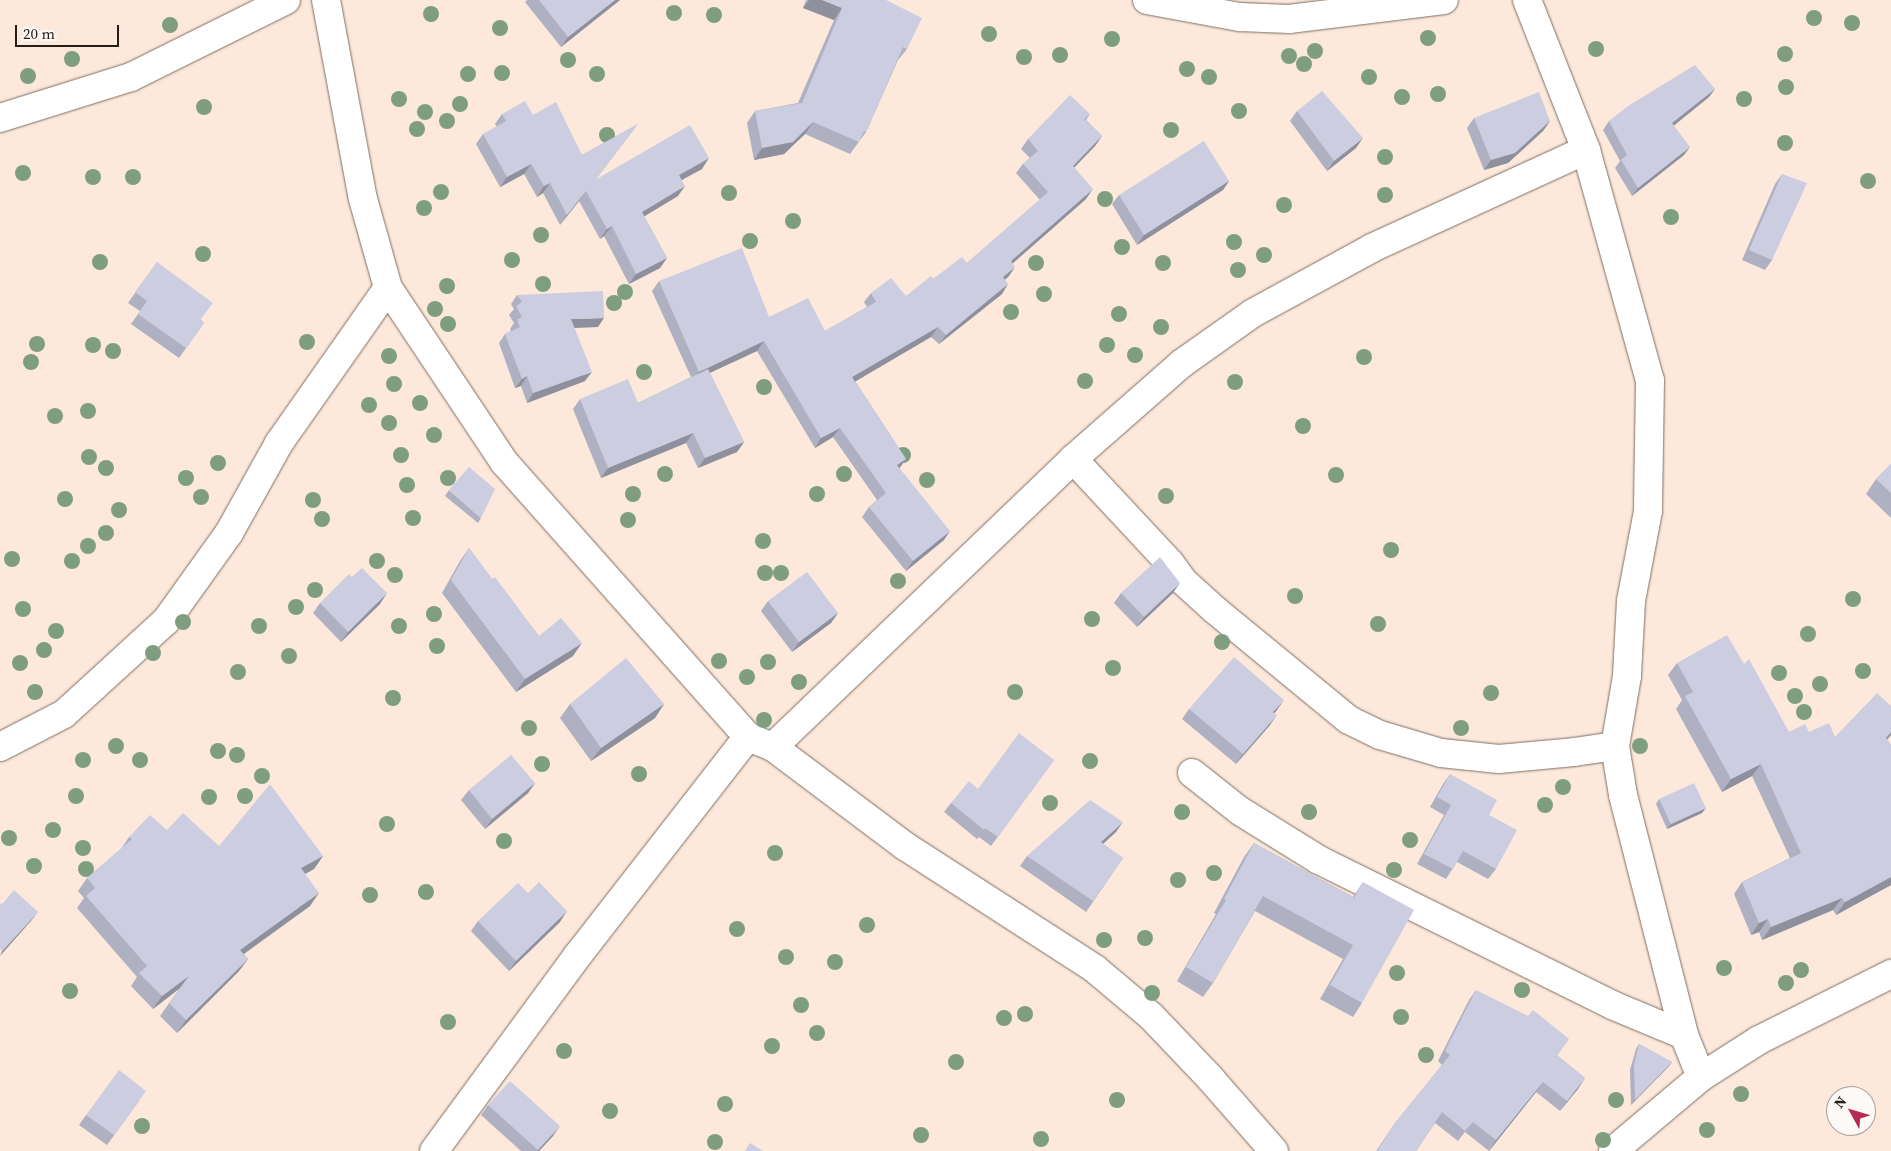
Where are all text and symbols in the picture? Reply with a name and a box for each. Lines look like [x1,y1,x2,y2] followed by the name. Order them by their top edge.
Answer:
[18,15,121,47] scale bar
[23,23,55,44] text: 20 m
[1826,1086,1876,1136] north arrow
[1829,1092,1851,1112] text: N

